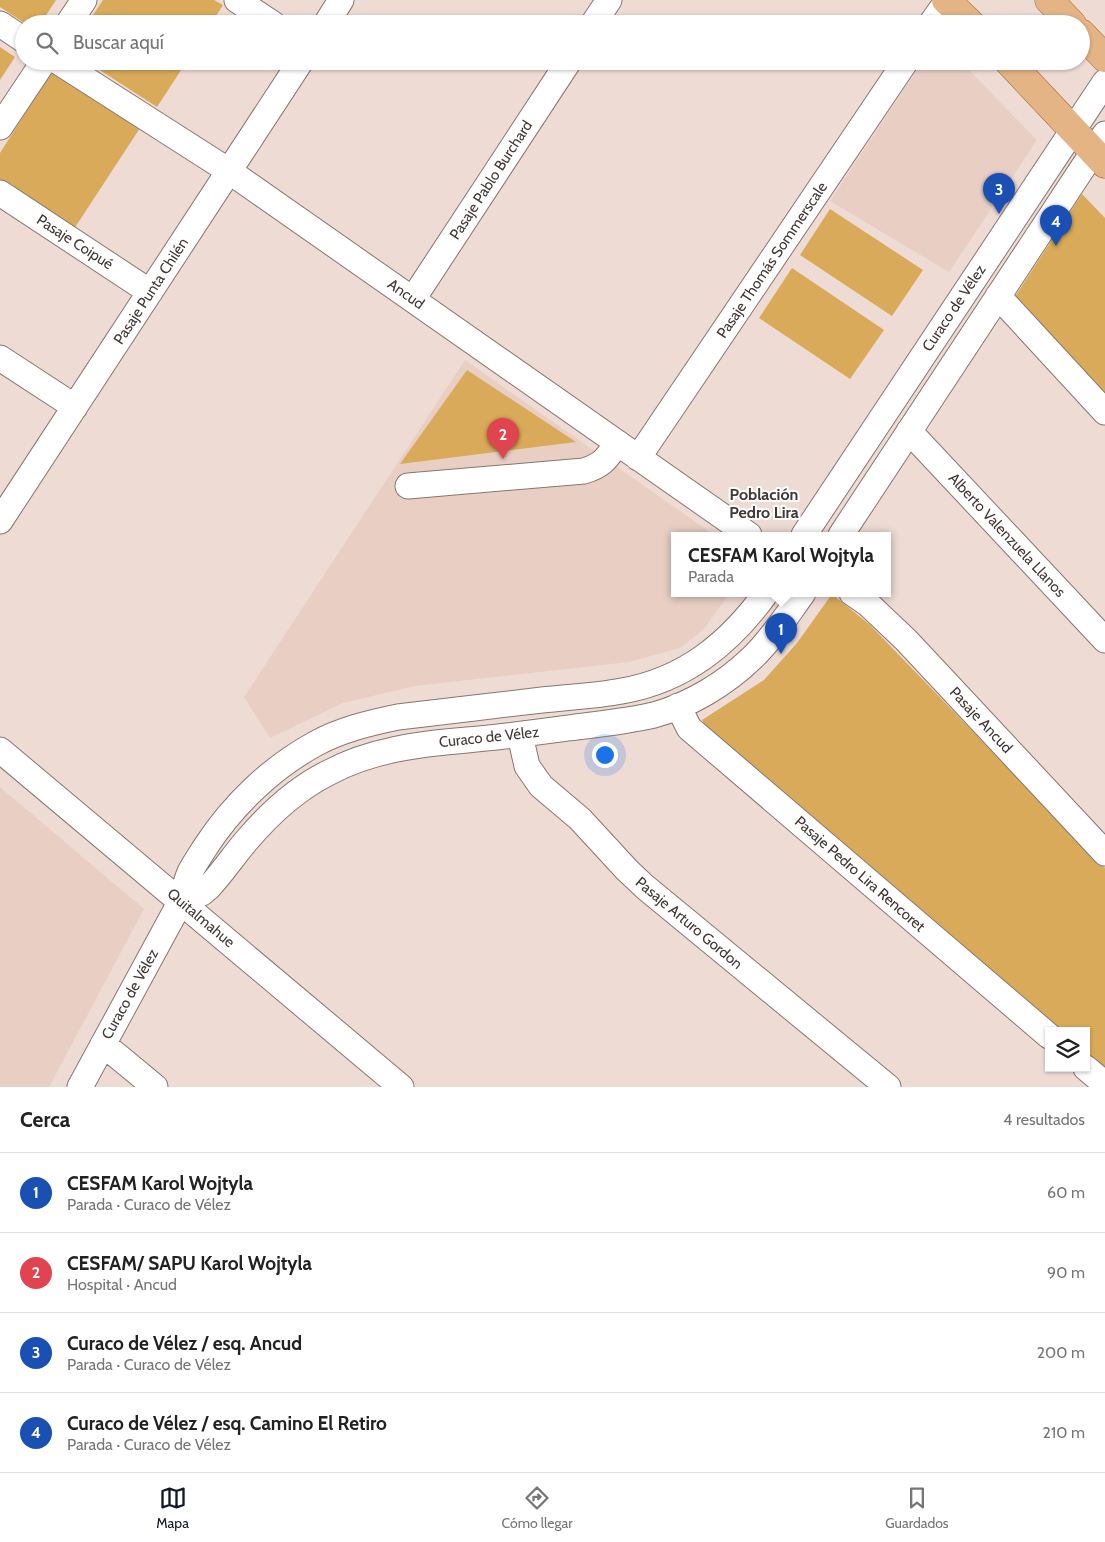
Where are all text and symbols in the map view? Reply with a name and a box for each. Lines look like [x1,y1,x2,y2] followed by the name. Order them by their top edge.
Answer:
[15,15,1090,70] search box
[33,29,61,57] icon: search
[73,31,164,54] text: Buscar aquí
[446,117,536,243] street label: Pasaje Pablo Burchard
[983,173,1015,214] pin: 3
[713,178,831,342] street label: Pasaje Thomás Sommerscale
[1040,205,1072,246] pin: 4
[33,211,117,274] street label: Pasaje Coipué
[110,234,192,348] street label: Pasaje Punta Chilén
[918,261,990,355] street label: Curaco de Vélez
[384,275,428,313] street label: Ancud
[487,418,519,459] pin: 2
[945,469,1069,601] street label: Alberto Valenzuela Llanos
[729,485,799,522] district label: Población Pedro Lira
[671,532,891,597] popup
[688,544,874,567] text: CESFAM Karol Wojtyla
[688,567,734,586] text: Parada
[765,613,797,654] pin: 1
[946,683,1016,757] street label: Pasaje Ancud
[438,723,540,751] street label: Curaco de Vélez
[592,742,618,768] your location
[791,813,929,935] street label: Pasaje Pedro Lira Rencoret
[632,873,746,973] street label: Pasaje Arturo Gordon
[164,885,239,952] street label: Quitalmahue
[98,946,162,1042] street label: Curaco de Vélez
[1045,1027,1090,1072] map controls
[1045,1027,1090,1072] button: layers
[20,1107,70,1132] text: Cerca
[1003,1110,1085,1129] text: 4 resultados
[67,1172,253,1195] text: CESFAM Karol Wojtyla
[33,1183,39,1202] text: 1
[1047,1183,1085,1202] text: 60 m
[67,1195,231,1214] text: Parada · Curaco de Vélez
[67,1252,312,1275] text: CESFAM/ SAPU Karol Wojtyla
[32,1263,40,1282] text: 2
[1047,1263,1085,1282] text: 90 m
[67,1275,177,1294] text: Hospital · Ancud
[67,1332,302,1355] text: Curaco de Vélez / esq. Ancud
[32,1343,40,1362] text: 3
[1037,1343,1085,1362] text: 200 m
[67,1355,231,1374] text: Parada · Curaco de Vélez
[67,1412,387,1435] text: Curaco de Vélez / esq. Camino El Retiro
[31,1423,41,1442] text: 4
[1043,1423,1085,1442] text: 210 m
[67,1435,231,1454] text: Parada · Curaco de Vélez
[156,1484,189,1532] tab: Mapa
[502,1484,573,1532] tab: Cómo llegar
[885,1484,949,1532] tab: Guardados

